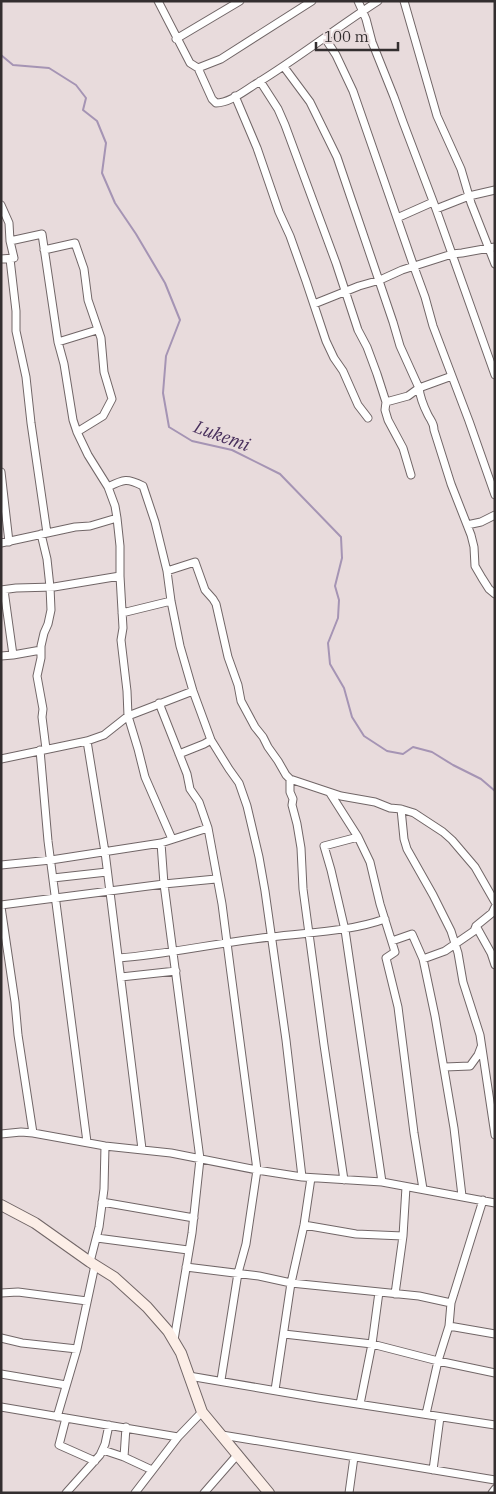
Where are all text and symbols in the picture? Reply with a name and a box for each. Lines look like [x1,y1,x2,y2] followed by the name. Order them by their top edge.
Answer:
[316,20,398,52] scale bar
[324,27,369,46] text: 100 m
[190,414,254,456] water label: Lukemi

